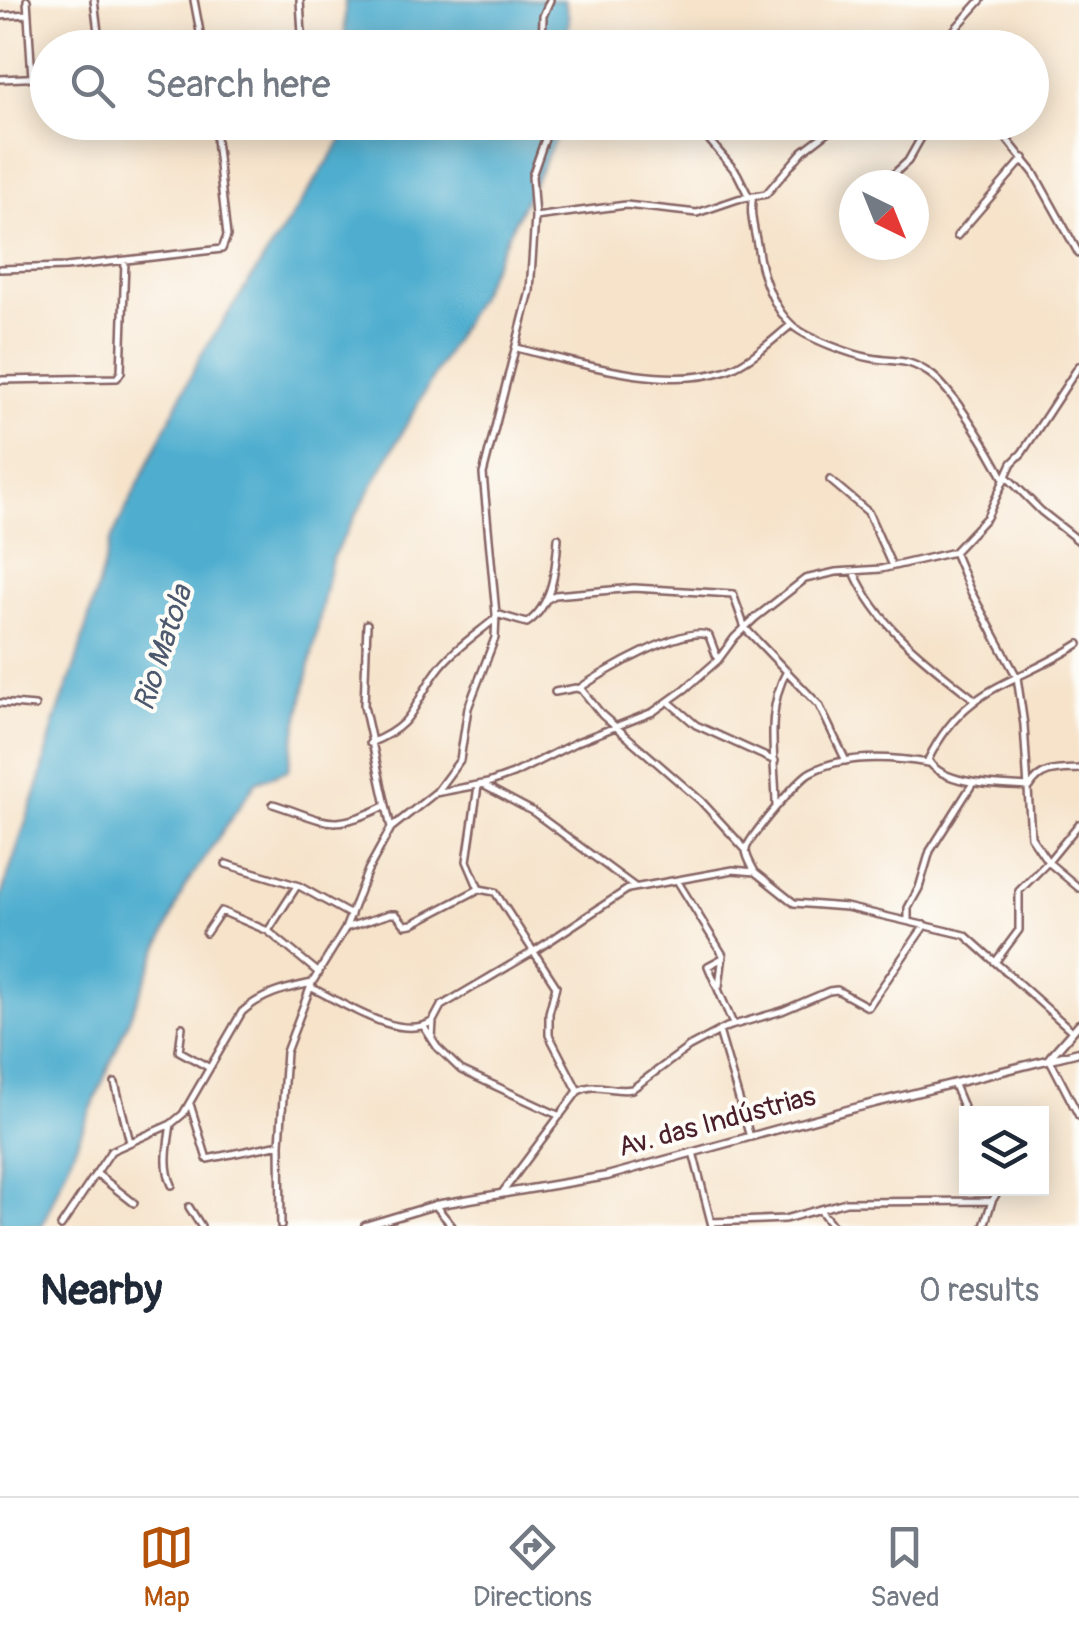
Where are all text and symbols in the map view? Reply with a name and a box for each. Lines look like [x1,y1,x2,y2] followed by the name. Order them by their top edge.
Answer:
[30,30,1049,140] search box
[65,58,120,113] icon: search
[145,61,331,109] text: Search here
[839,170,929,260] north arrow
[125,579,201,715] water label: Rio Matola
[614,1079,820,1165] street label: Av. das Indústrias
[959,1106,1049,1196] map controls
[959,1106,1049,1196] button: layers
[40,1265,162,1317] text: Nearby
[919,1271,1039,1311] text: 0 results
[139,1520,194,1615] tab: Map
[473,1520,592,1615] tab: Directions
[870,1520,940,1615] tab: Saved

